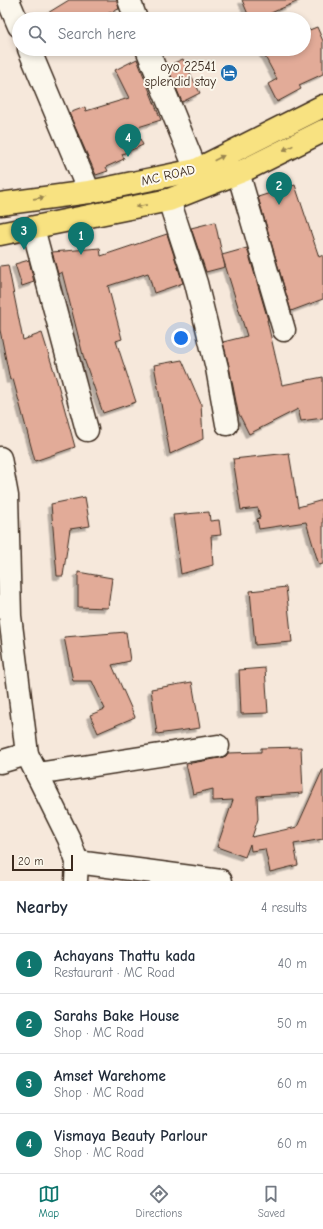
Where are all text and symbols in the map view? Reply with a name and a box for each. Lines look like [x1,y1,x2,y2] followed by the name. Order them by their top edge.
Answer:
[12,12,311,56] search box
[26,23,48,45] icon: search
[58,25,136,43] text: Search here
[145,59,216,89] place label: oyo 22541 splendid stay
[219,63,239,83] hotel icon: oyo 22541 splendid stay
[115,124,141,157] pin: 4
[282,145,294,151] one-way arrow
[213,155,225,161] one-way arrow
[140,162,196,188] street label: MC ROAD
[266,172,292,205] pin: 2
[32,195,45,201] one-way arrow
[135,203,148,209] one-way arrow
[11,217,37,250] pin: 3
[68,222,94,255] pin: 1
[171,328,191,348] your location
[12,853,73,872] scale bar
[18,855,43,868] text: 20 m
[16,898,67,917] text: Nearby
[261,900,307,915] text: 4 results
[54,947,195,965] text: Achayans Thattu kada
[26,956,32,971] text: 1
[278,956,307,971] text: 40 m
[54,965,175,980] text: Restaurant · MC Road
[54,1007,179,1025] text: Sarahs Bake House
[26,1016,32,1031] text: 2
[277,1016,307,1031] text: 50 m
[54,1025,144,1040] text: Shop · MC Road
[54,1067,166,1085] text: Amset Warehome
[26,1076,32,1091] text: 3
[277,1076,307,1091] text: 60 m
[54,1085,144,1100] text: Shop · MC Road
[54,1127,207,1145] text: Vismaya Beauty Parlour
[26,1136,32,1151] text: 4
[277,1136,307,1151] text: 60 m
[54,1145,144,1160] text: Shop · MC Road
[38,1183,60,1220] tab: Map
[136,1183,182,1220] tab: Directions
[258,1183,285,1220] tab: Saved

